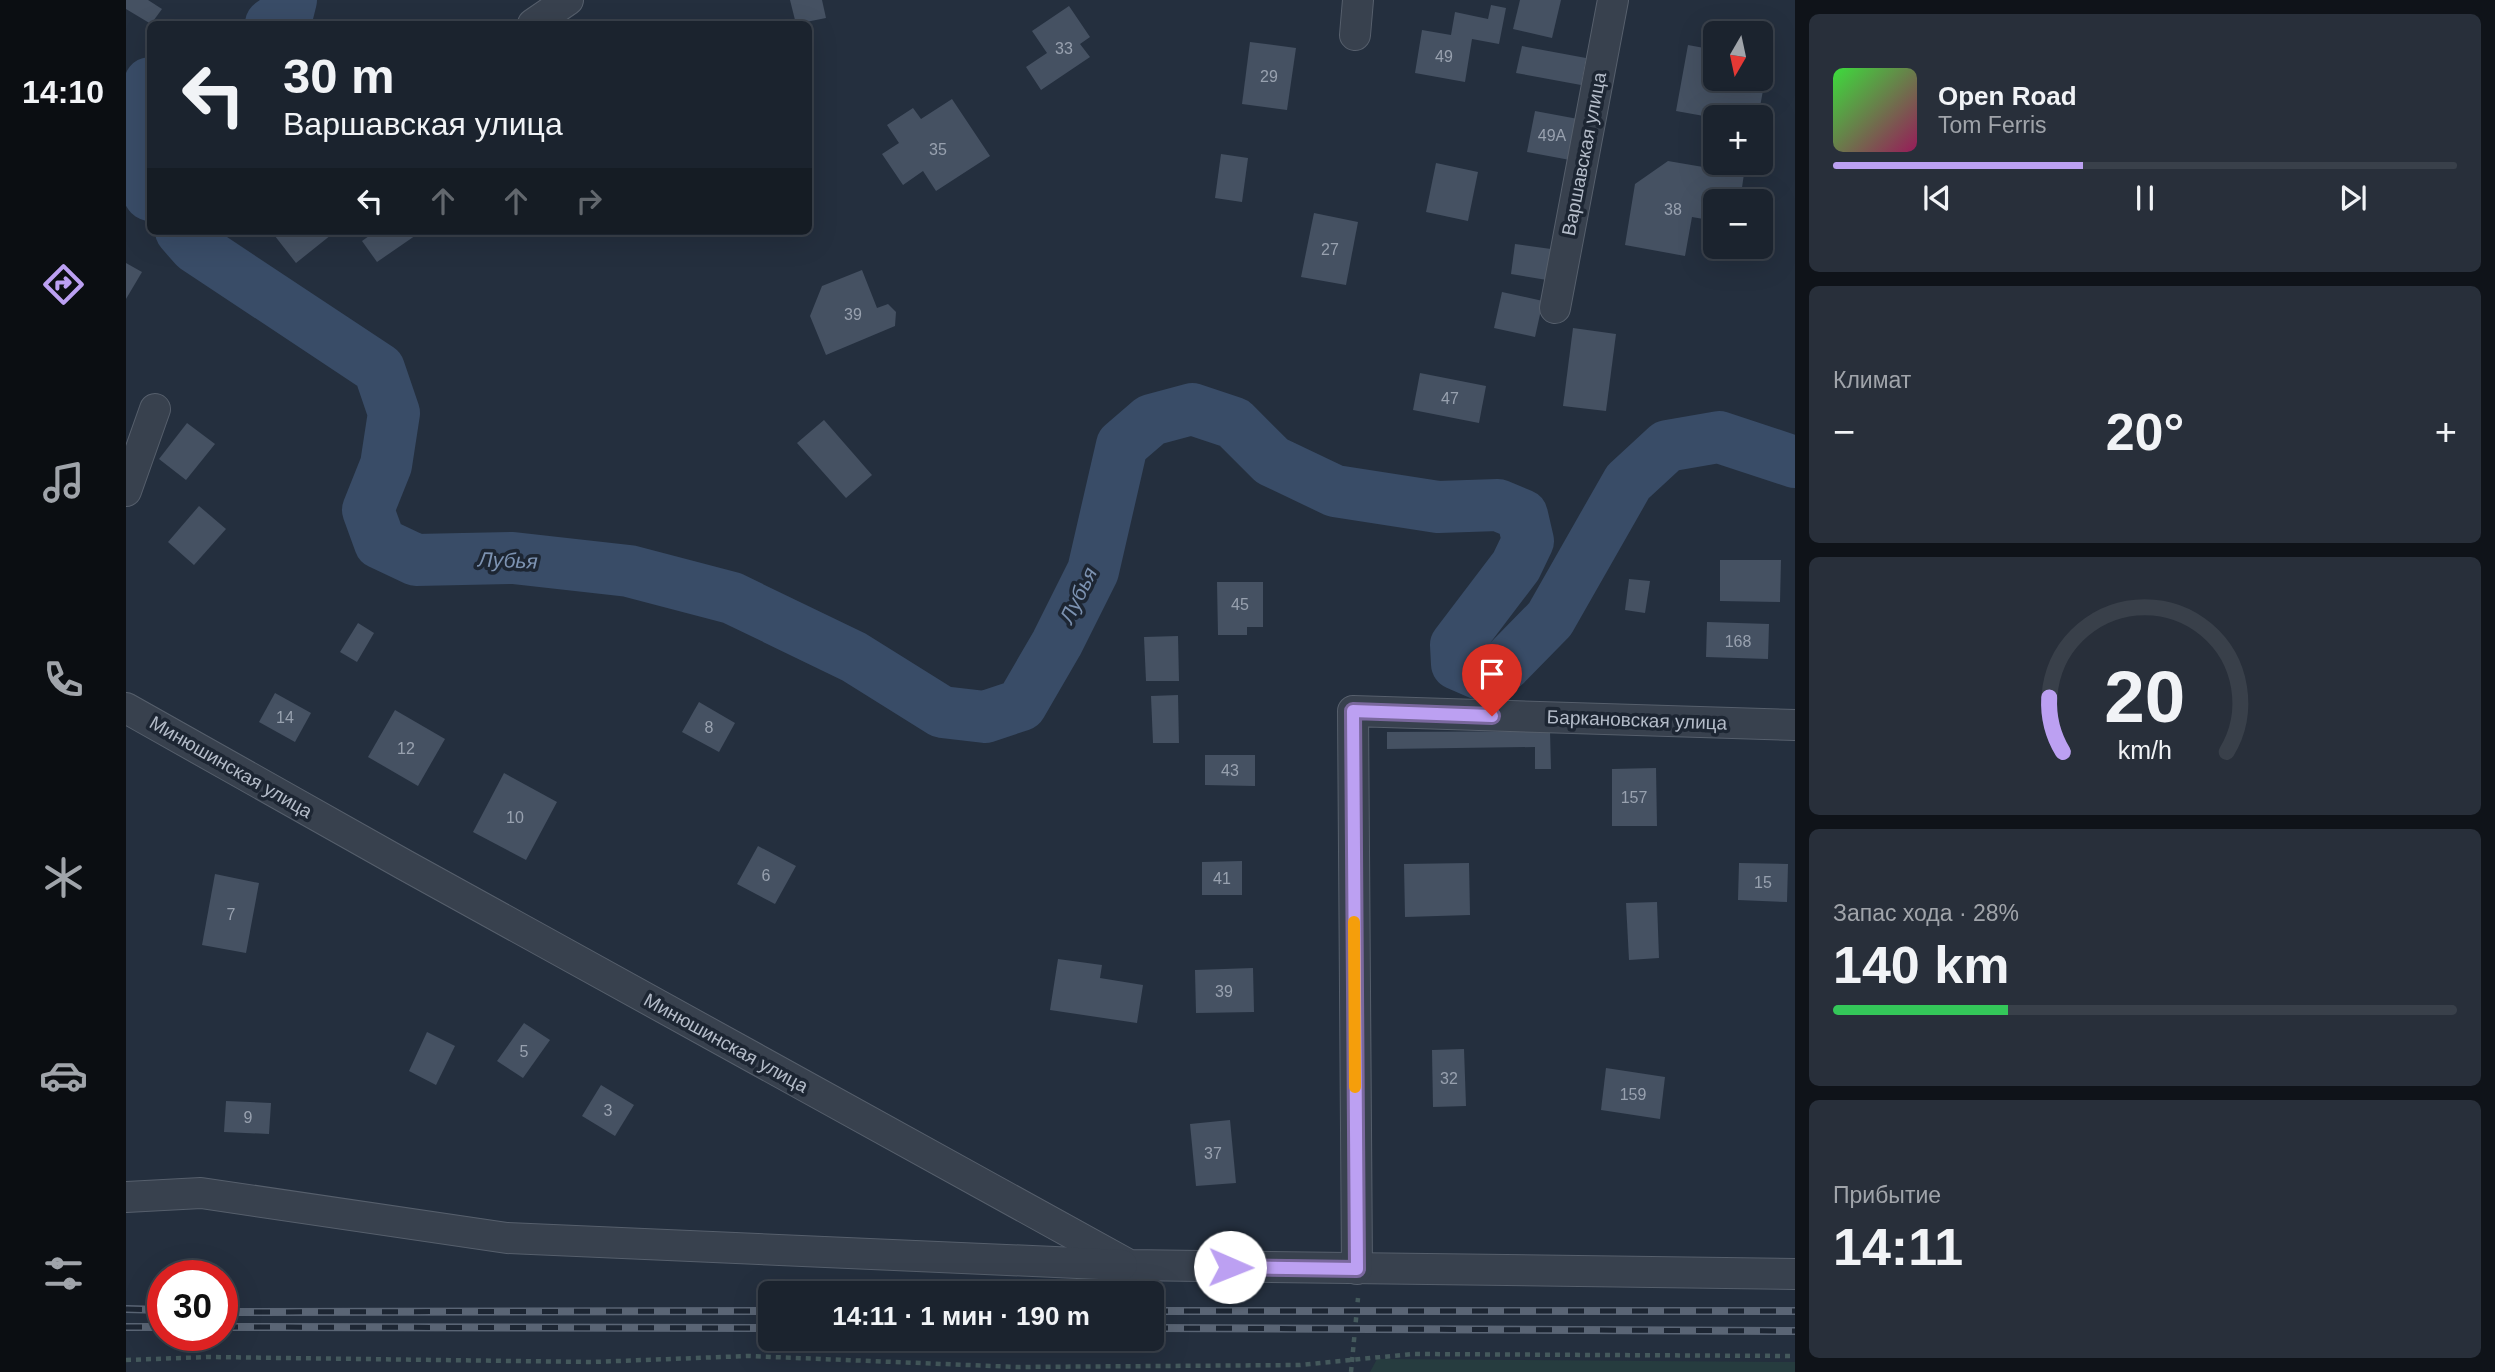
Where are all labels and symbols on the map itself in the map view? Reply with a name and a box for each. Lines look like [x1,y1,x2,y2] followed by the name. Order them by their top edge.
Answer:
[1703,21,1773,91] north arrow
[1055,40,1073,57] house number: 33
[1435,48,1453,65] house number: 49
[1260,68,1278,85] house number: 29
[1558,70,1610,238] street label: Варшавская улица
[1538,127,1567,144] house number: 49А
[929,141,947,158] house number: 35
[1664,201,1682,218] house number: 38
[1321,241,1339,258] house number: 27
[844,306,862,323] house number: 39
[1441,390,1459,407] house number: 47
[476,547,538,573] water label: Лубья
[1054,563,1101,629] water label: Лубья
[1231,596,1249,613] house number: 45
[1725,633,1751,650] house number: 168
[1462,644,1522,716] pin
[1546,706,1728,734] street label: Баркановская улица
[276,709,294,726] house number: 14
[146,712,316,822] street label: Минюшинская улица
[705,719,714,736] house number: 8
[397,740,415,757] house number: 12
[1221,762,1239,779] house number: 43
[1621,789,1647,806] house number: 157
[506,809,524,826] house number: 10
[762,867,771,884] house number: 6
[1213,870,1231,887] house number: 41
[1754,874,1772,891] house number: 15
[227,906,236,923] house number: 7
[1215,983,1233,1000] house number: 39
[640,989,812,1097] street label: Минюшинская улица
[520,1043,529,1060] house number: 5
[1440,1070,1458,1087] house number: 32
[1620,1086,1646,1103] house number: 159
[604,1102,613,1119] house number: 3
[244,1109,253,1126] house number: 9
[1204,1145,1222,1162] house number: 37
[1193,1230,1267,1304] position arrow
[147,1260,238,1351] speed limit sign: 30

